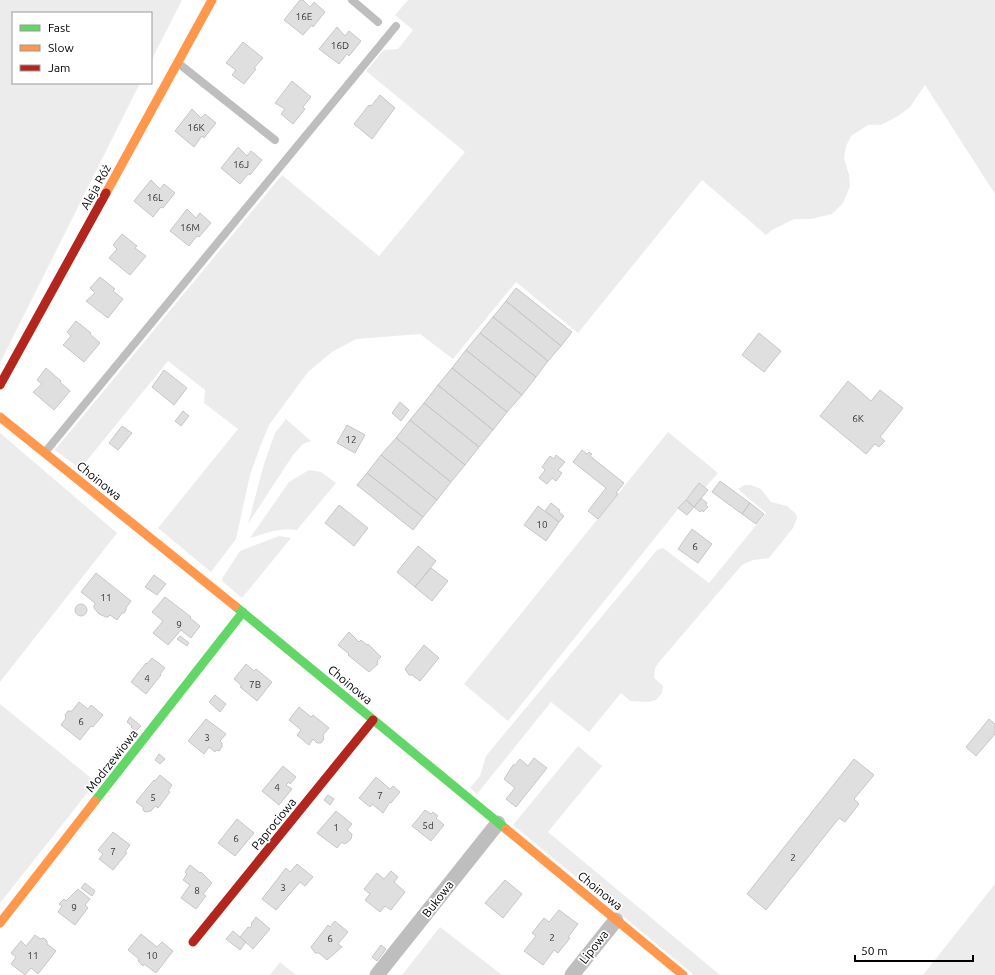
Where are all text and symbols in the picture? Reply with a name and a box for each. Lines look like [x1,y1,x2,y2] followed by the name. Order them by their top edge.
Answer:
[296,11,313,22] house number: 16E
[12,12,152,84] legend
[48,21,70,34] text: Fast
[331,40,349,51] house number: 16D
[48,41,74,54] text: Slow
[48,61,70,74] text: Jam
[187,122,205,133] house number: 16K
[233,159,249,170] house number: 16J
[78,162,113,211] street label: Aleja Róż
[147,192,163,203] house number: 16L
[180,222,200,233] house number: 16M
[852,413,864,424] house number: 6K
[345,434,357,445] house number: 12
[74,459,124,502] street label: Choinowa
[536,519,548,530] house number: 10
[692,541,698,552] house number: 6
[100,592,112,603] house number: 11
[176,619,182,630] house number: 9
[326,662,375,707] street label: Choinowa
[144,673,150,684] house number: 4
[249,679,261,690] house number: 7B
[78,716,84,727] house number: 6
[83,727,140,795] street label: Modrzewiowa
[204,732,210,743] house number: 3
[274,782,280,793] house number: 4
[377,790,383,801] house number: 7
[150,792,156,803] house number: 5
[249,795,298,852] street label: Paprociowa
[422,820,434,831] house number: 5d
[333,822,339,833] house number: 1
[233,833,239,844] house number: 6
[110,846,116,857] house number: 7
[790,852,796,863] house number: 2
[575,869,625,912] street label: Choinowa
[419,878,456,920] street label: Bukowa
[280,882,286,893] house number: 3
[194,885,200,896] house number: 8
[71,902,77,913] house number: 9
[577,928,611,966] street label: Lipowa
[549,932,555,943] house number: 2
[327,933,333,944] house number: 6
[855,937,973,963] scale bar
[861,944,888,957] text: 50 m
[27,950,39,961] house number: 11
[146,950,158,961] house number: 10

